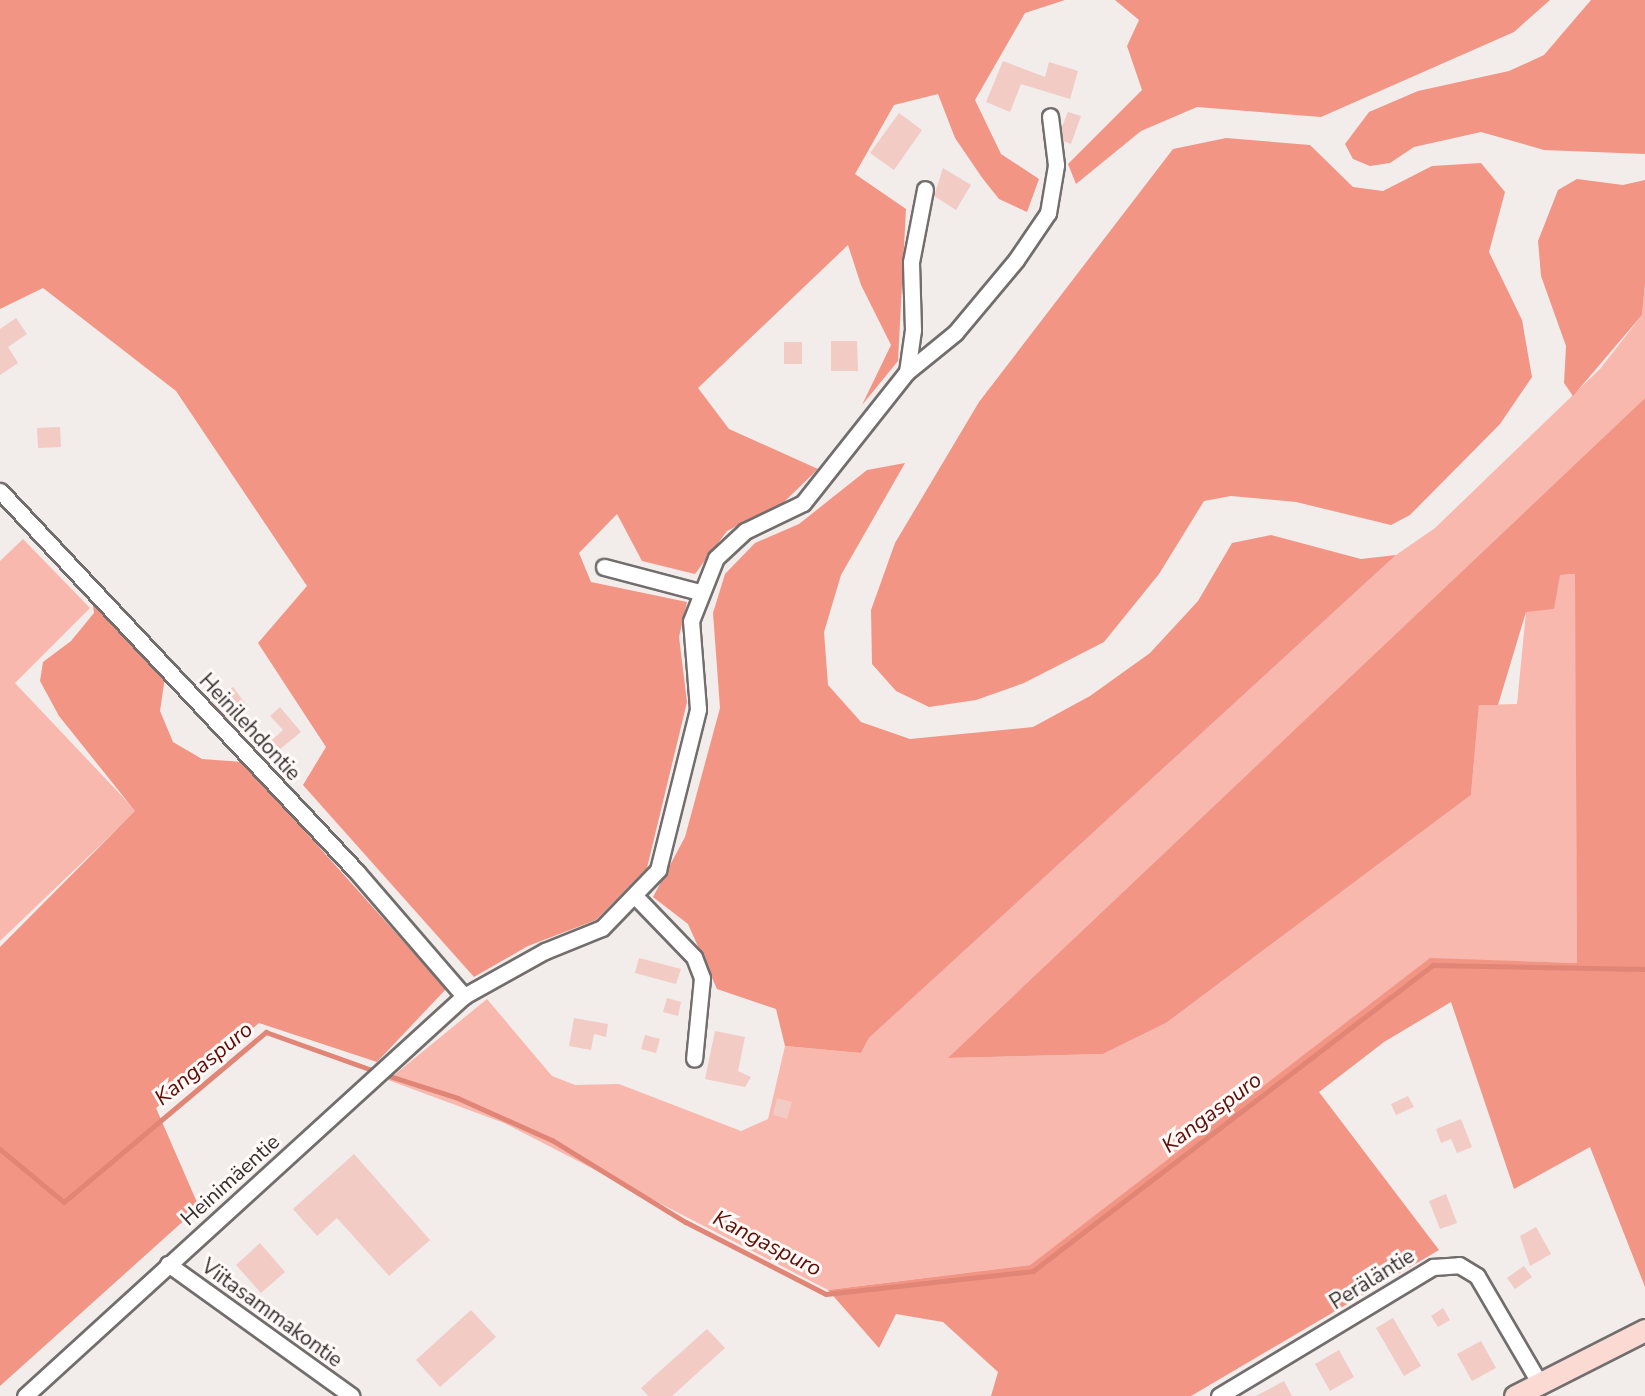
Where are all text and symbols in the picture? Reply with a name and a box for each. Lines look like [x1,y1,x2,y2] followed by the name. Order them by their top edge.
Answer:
[194,668,306,786] street label: Heinilehdontie
[150,1017,258,1111] water label: Kangaspuro
[1157,1067,1267,1159] water label: Kangaspuro
[175,1129,285,1231] street label: Heinimäentie
[708,1205,826,1283] water label: Kangaspuro
[1325,1243,1419,1315] street label: Peräläntie
[197,1253,347,1373] street label: Viitasammakontie

